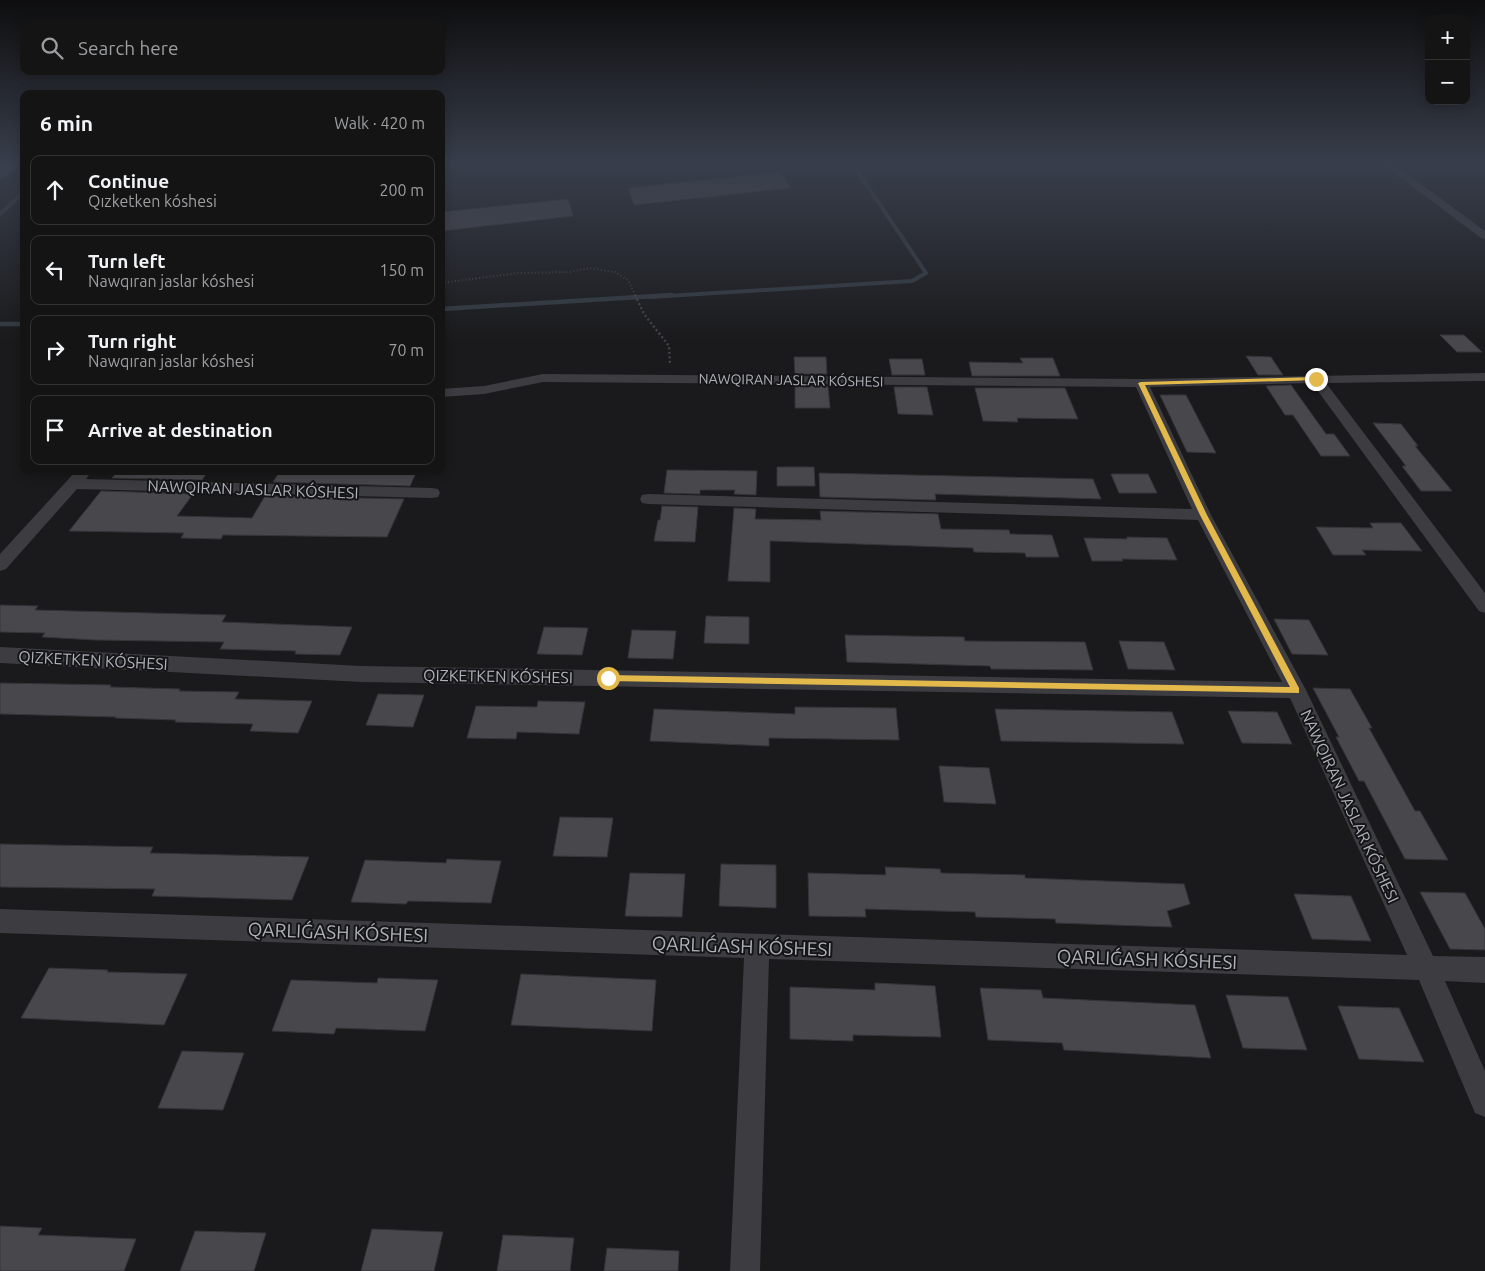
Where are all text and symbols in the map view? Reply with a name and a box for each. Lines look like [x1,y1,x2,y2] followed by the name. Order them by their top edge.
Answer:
[1425,15,1470,105] map controls
[1425,15,1470,60] button: +
[20,20,445,75] search box
[38,34,66,62] icon: search
[78,37,178,59] text: Search here
[1425,60,1470,105] button: −
[40,111,93,135] text: 6 min
[334,114,425,132] text: Walk · 420 m
[88,170,169,192] text: Continue
[41,176,69,204] icon: ahead
[379,181,424,199] text: 200 m
[88,192,217,210] text: Qızketken kóshesi
[88,250,166,272] text: Turn left
[41,256,69,284] icon: left
[379,261,424,279] text: 150 m
[88,272,254,290] text: Nawqıran jaslar kóshesi
[88,330,176,352] text: Turn right
[41,336,69,364] icon: right
[388,341,424,359] text: 70 m
[88,352,254,370] text: Nawqıran jaslar kóshesi
[1305,368,1328,391] route end
[699,369,883,390] street label: NAWQIRAN JASLAR KÓSHESI
[41,416,69,444] icon: arrive
[88,419,273,441] text: Arrive at destination
[147,475,359,502] street label: NAWQIRAN JASLAR KÓSHESI
[18,646,168,673] street label: QIZKETKEN KÓSHESI
[423,665,573,686] street label: QIZKETKEN KÓSHESI
[597,667,620,690] route start
[1297,706,1404,905] street label: NAWQIRAN JASLAR KÓSHESI
[247,918,429,946] street label: QARLIǴASH KÓSHESI
[651,932,833,960] street label: QARLIǴASH KÓSHESI
[1056,945,1238,973] street label: QARLIǴASH KÓSHESI

